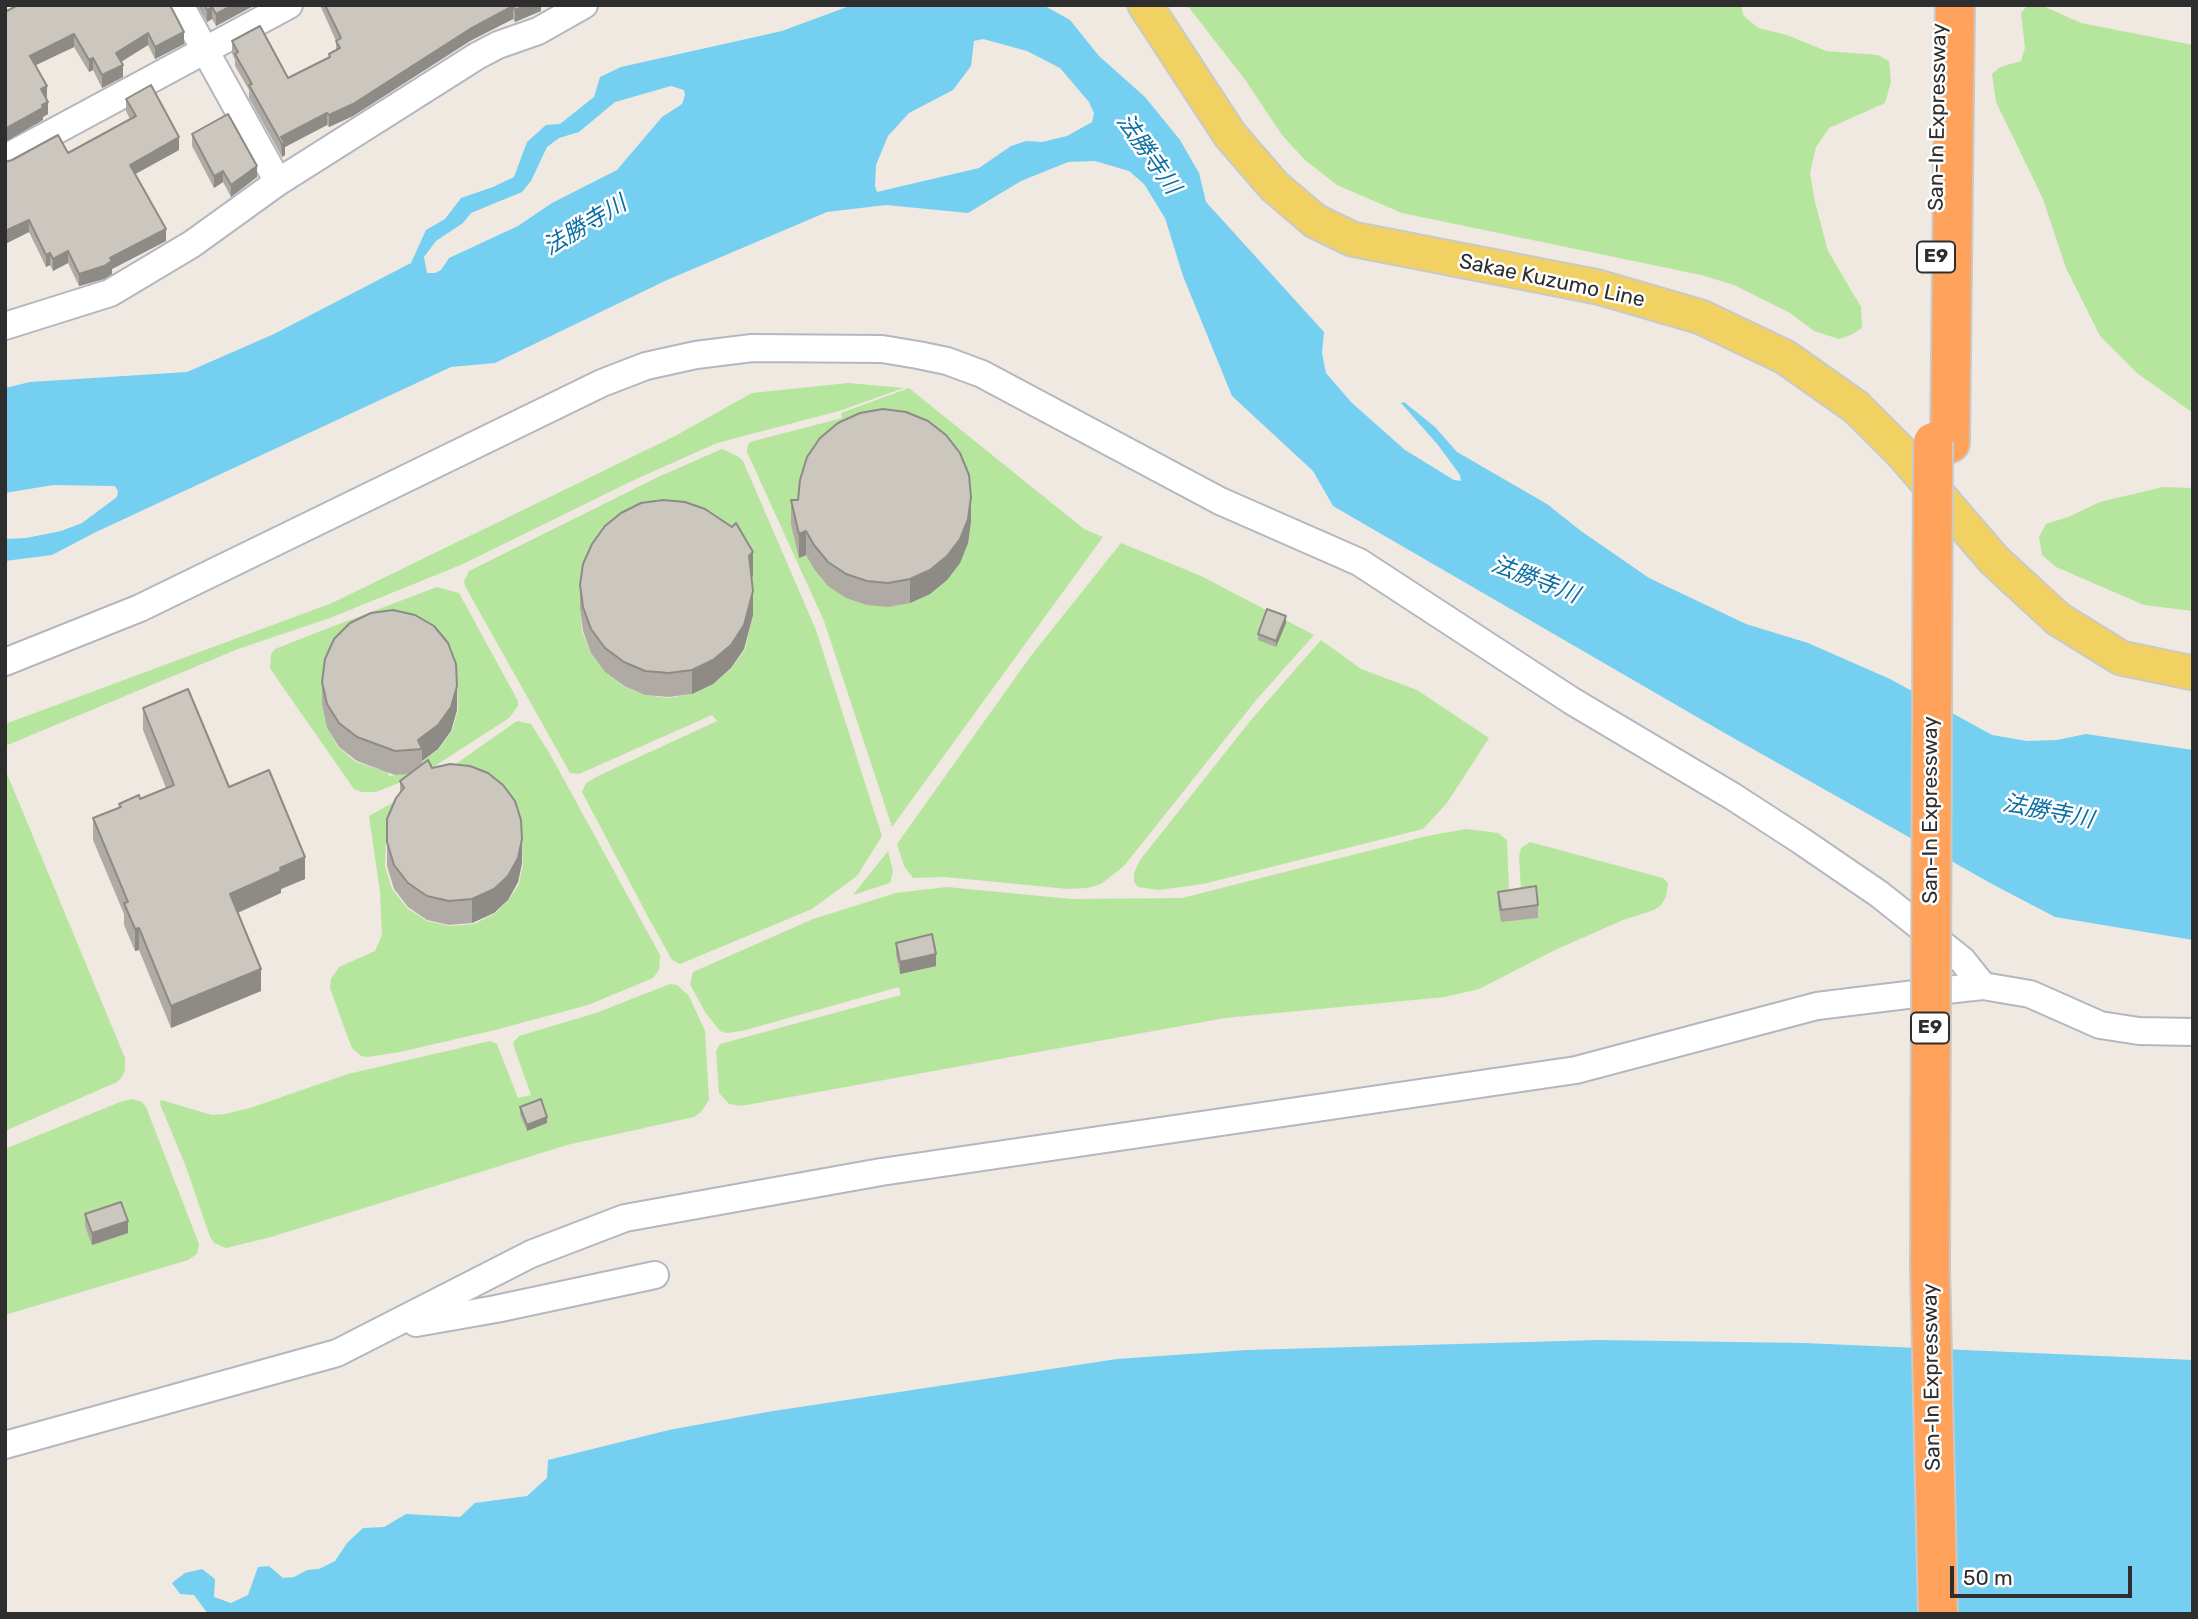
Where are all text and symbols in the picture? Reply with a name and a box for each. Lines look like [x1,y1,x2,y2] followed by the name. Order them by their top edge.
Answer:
[1924,23,1952,211] street label: San-In Expressway
[1110,108,1186,200] water label: 法勝寺川
[538,190,632,262] water label: 法勝寺川
[1917,242,1955,272] road number: E9
[1457,249,1647,313] street label: Sakae Kuzumo Line
[1487,551,1583,609] water label: 法勝寺川
[1918,716,1944,904] street label: San-In Expressway
[2000,790,2096,834] water label: 法勝寺川
[1911,1012,1949,1044] road number: E9
[1918,1283,1946,1471] street label: San-In Expressway
[1953,1552,2135,1596] scale bar
[1963,1565,2013,1590] text: 50 m

